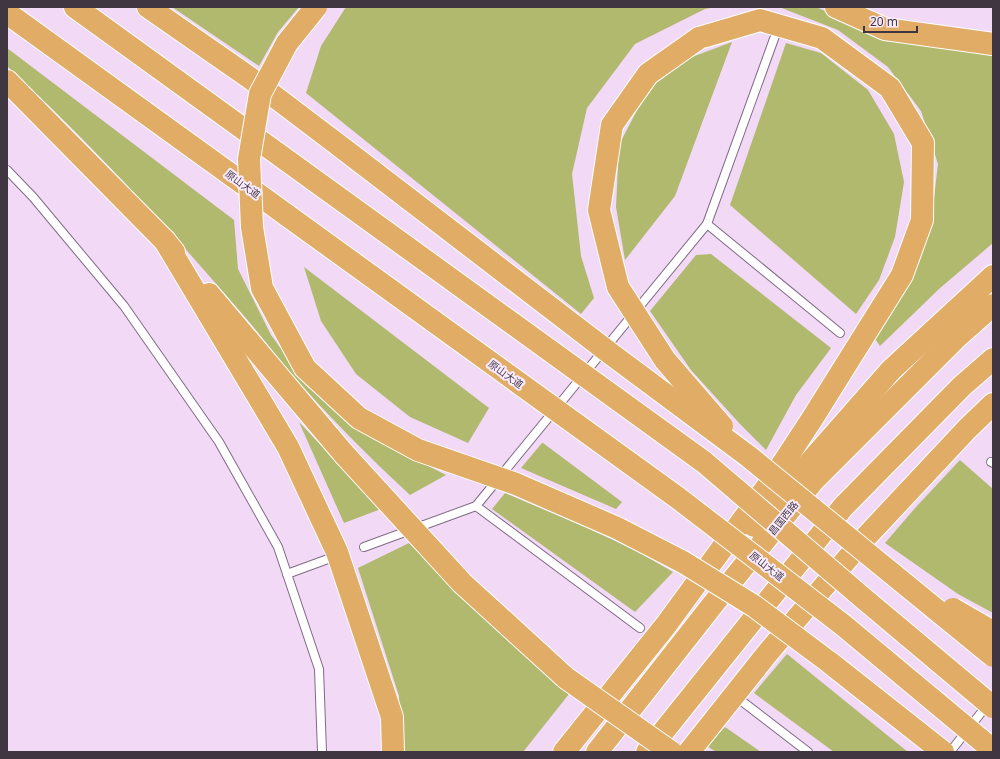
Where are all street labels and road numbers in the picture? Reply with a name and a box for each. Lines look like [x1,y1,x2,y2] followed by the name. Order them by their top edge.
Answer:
[223,167,263,201] street label: 原山大道
[486,357,526,391] street label: 原山大道
[765,498,801,538] street label: 昌国西路
[747,548,787,584] street label: 原山大道

